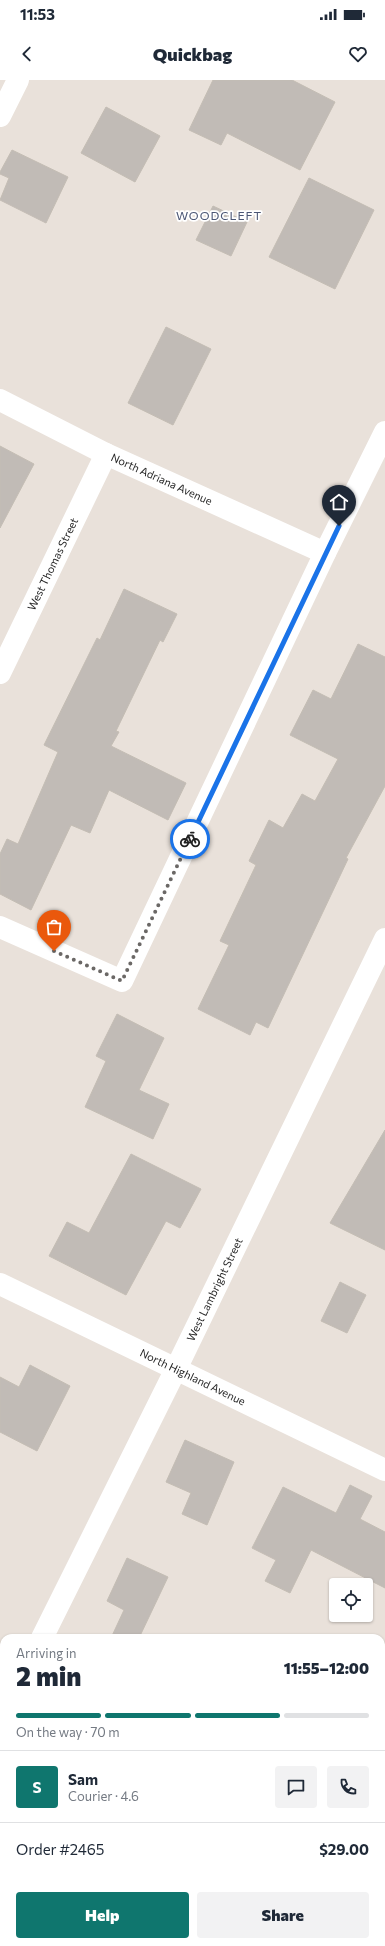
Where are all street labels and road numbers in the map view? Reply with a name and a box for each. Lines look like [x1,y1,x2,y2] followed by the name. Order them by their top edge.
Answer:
[109,450,215,507] street label: North Adriana Avenue
[24,515,80,612] street label: West Thomas Street
[184,1235,245,1343] street label: West Lambright Street
[138,1346,248,1408] street label: North Highland Avenue

